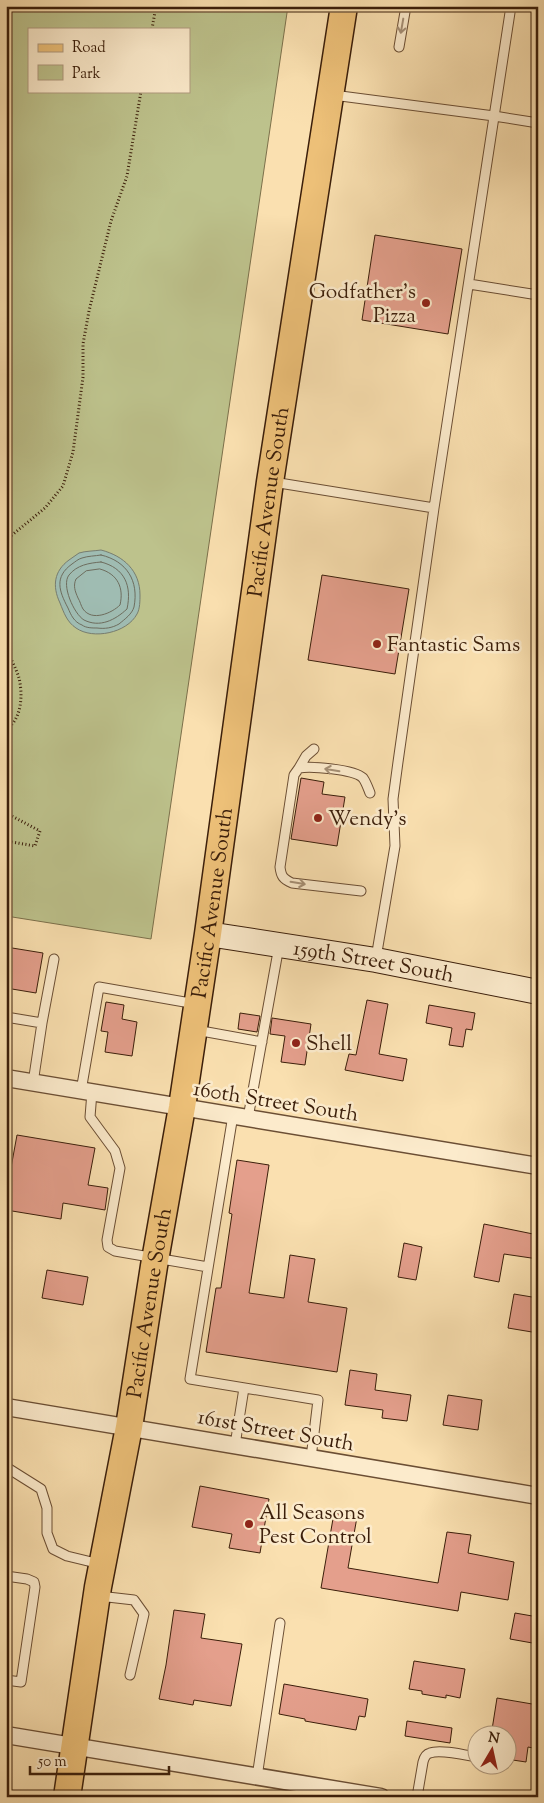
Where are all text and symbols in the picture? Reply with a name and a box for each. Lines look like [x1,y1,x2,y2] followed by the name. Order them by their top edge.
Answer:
[397,18,407,34] one-way arrow
[28,28,190,92] legend
[72,38,106,59] text: Road
[72,64,101,85] text: Park
[309,278,416,332] place label: Godfather's Pizza
[420,297,432,309] marker: Godfather's Pizza
[241,405,299,599] street label: Pacific Avenue South
[387,631,520,661] place label: Fantastic Sams
[371,638,383,650] marker: Fantastic Sams
[324,764,340,774] one-way arrow
[328,805,407,835] place label: Wendy's
[186,806,242,1000] street label: Pacific Avenue South
[312,812,324,824] marker: Wendy's
[289,878,305,888] one-way arrow
[291,934,456,992] street label: 159th Street South
[306,1030,352,1060] place label: Shell
[290,1037,302,1049] marker: Shell
[191,1075,360,1131] street label: 160th Street South
[121,1206,181,1400] street label: Pacific Avenue South
[195,1403,356,1461] street label: 161st Street South
[259,1499,372,1553] place label: All Seasons Pest Control
[243,1518,255,1530] marker: All Seasons Pest Control
[466,1726,516,1776] north arrow
[487,1728,501,1750] text: N
[30,1743,169,1775] scale bar
[37,1752,67,1773] text: 50 m

